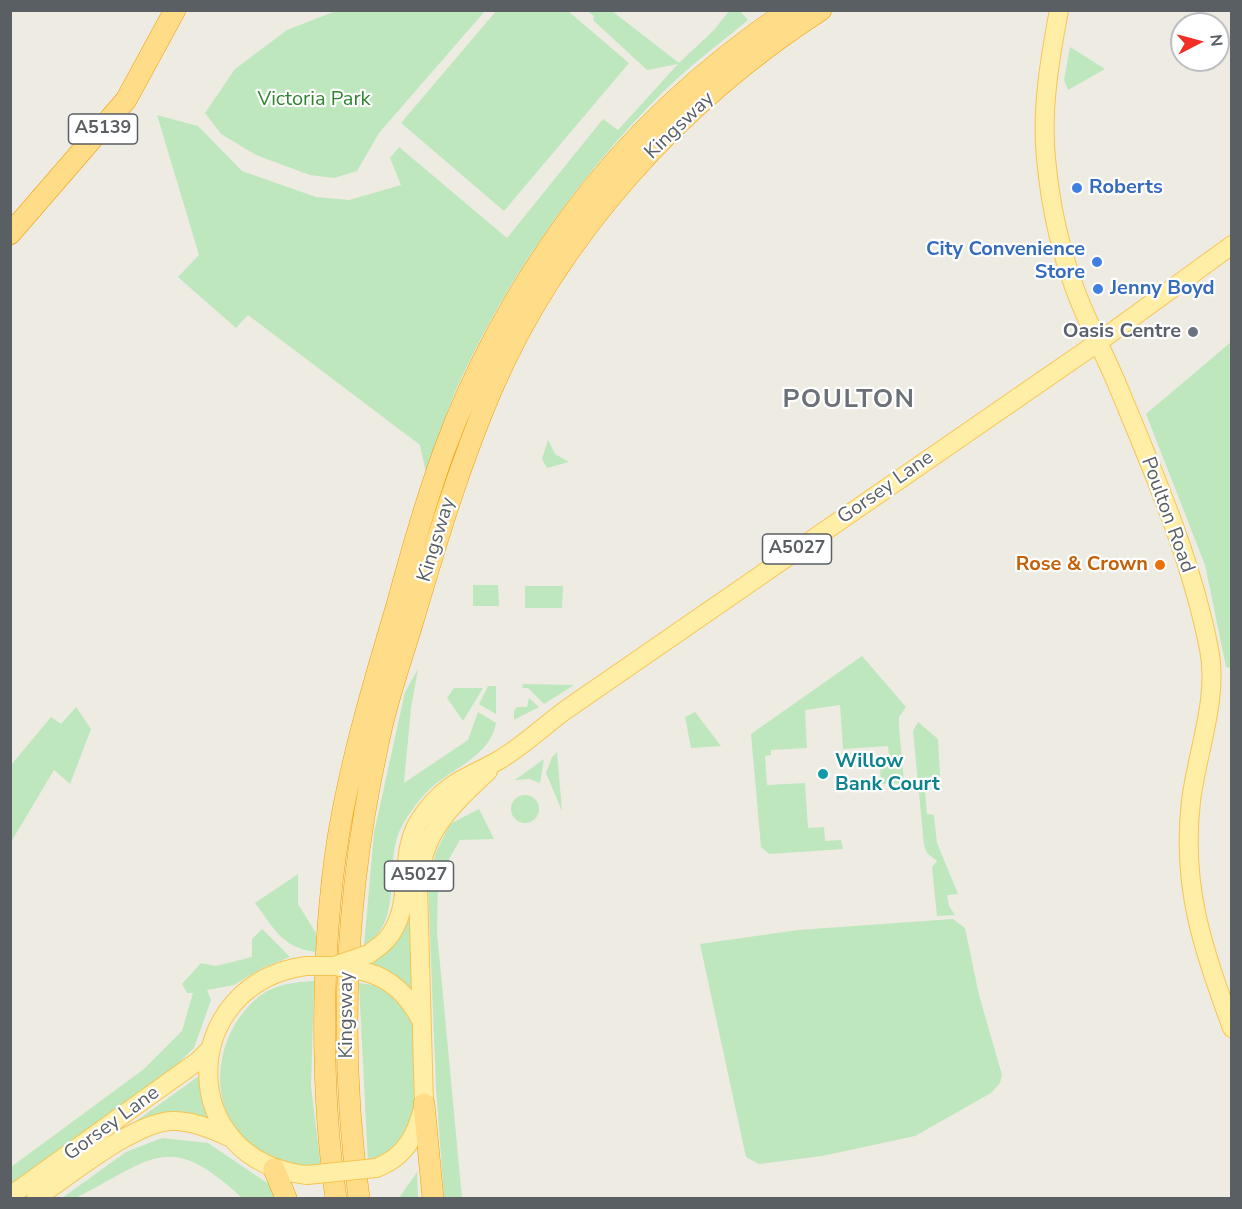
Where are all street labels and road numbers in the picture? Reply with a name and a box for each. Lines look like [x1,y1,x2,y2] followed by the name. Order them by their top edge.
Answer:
[640,87,720,165] street label: Kingsway
[68,114,138,144] road number: A5139
[833,446,939,530] street label: Gorsey Lane
[1135,454,1199,576] street label: Poulton Road
[413,495,461,585] street label: Kingsway
[762,534,832,564] road number: A5027
[384,861,454,891] road number: A5027
[335,971,359,1059] street label: Kingsway
[60,1081,164,1167] street label: Gorsey Lane

